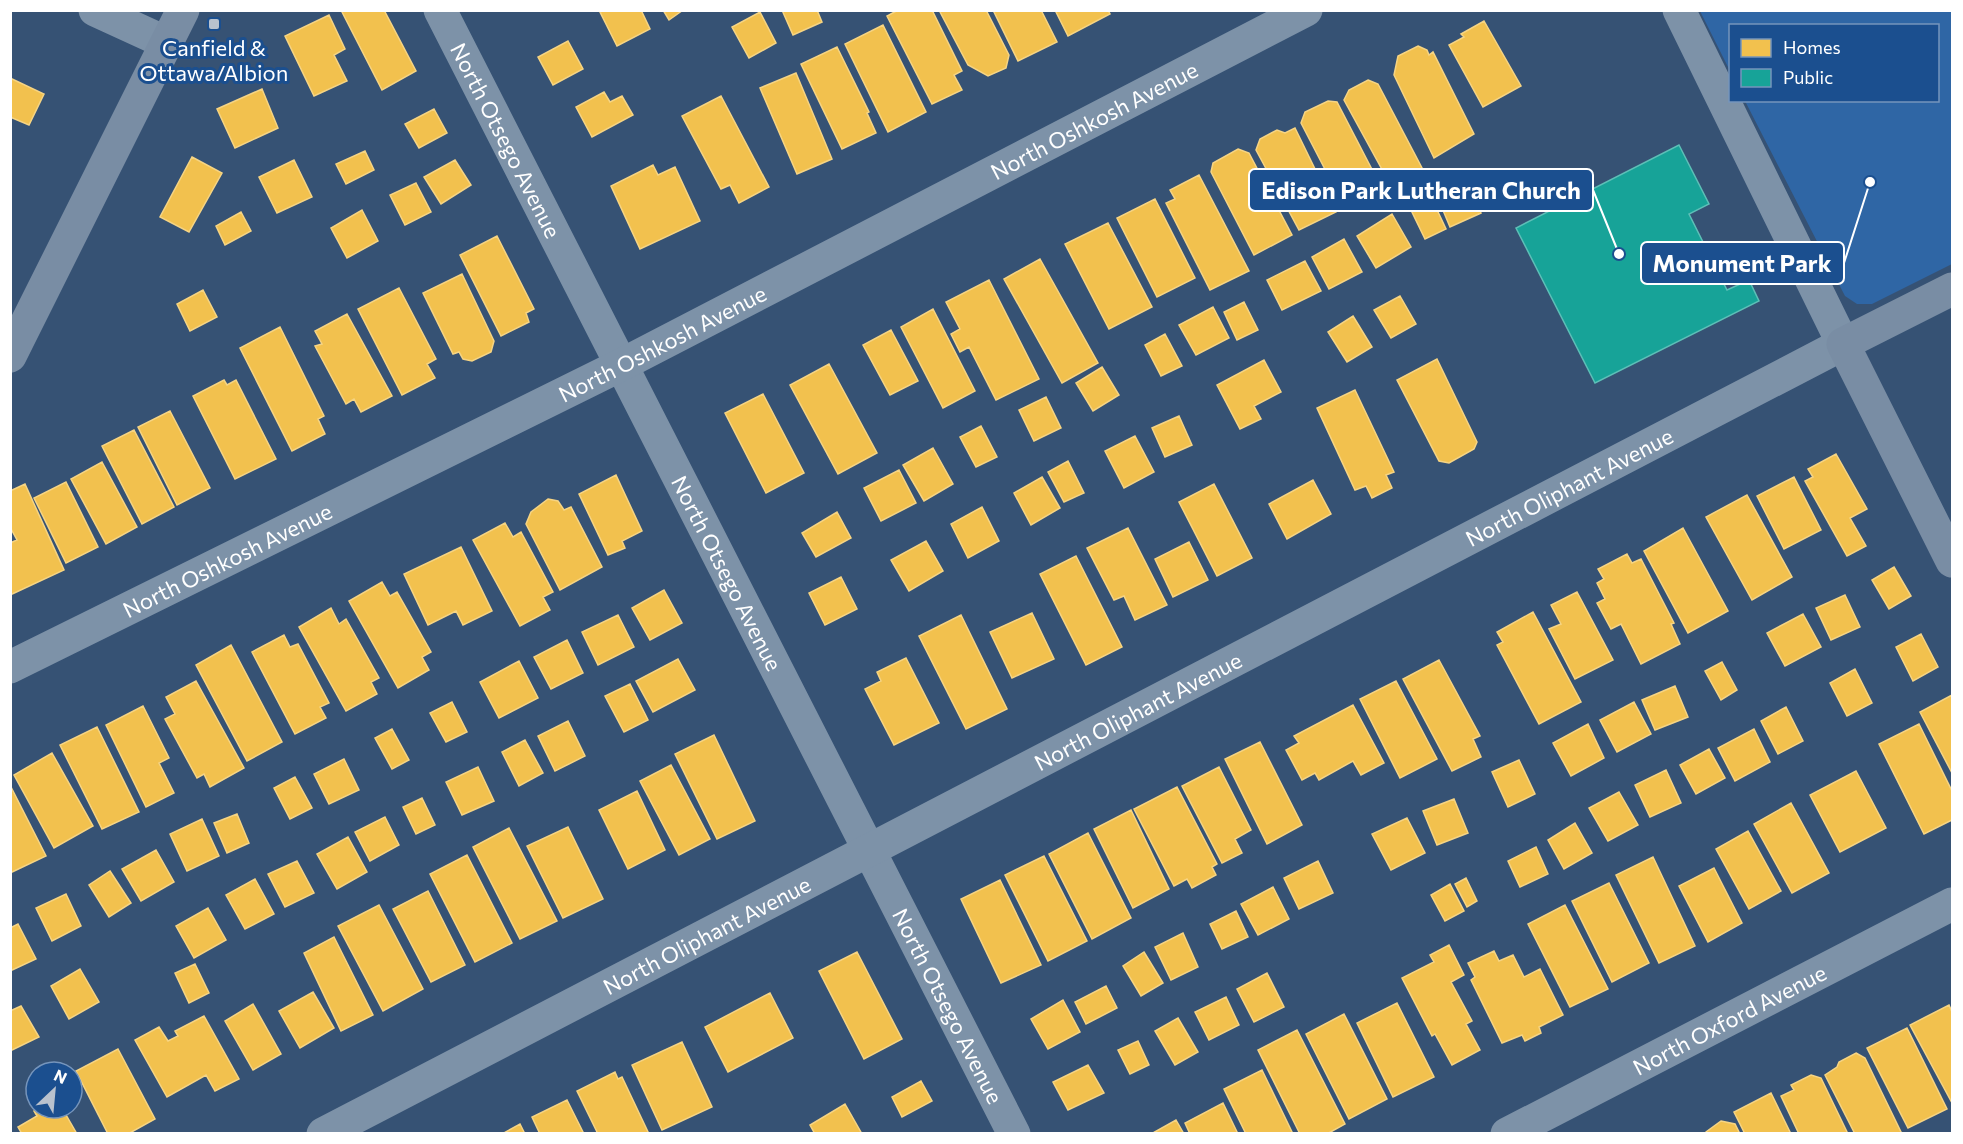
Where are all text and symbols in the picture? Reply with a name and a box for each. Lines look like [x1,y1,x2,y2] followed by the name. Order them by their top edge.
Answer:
[207,17,221,31] marker: Canfield & Ottawa/Albion
[1729,24,1939,102] legend
[140,34,288,86] place label: Canfield & Ottawa/Albion
[1783,36,1841,58] text: Homes
[445,38,567,242] street label: North Otsego Avenue
[986,55,1202,185] street label: North Oshkosh Avenue
[1783,66,1833,88] text: Public
[1249,169,1593,211] callout: Edison Park Lutheran Church
[1261,175,1581,204] text: Edison Park Lutheran Church
[1641,242,1844,284] callout: Monument Park
[1653,248,1832,277] text: Monument Park
[554,279,770,407] street label: North Oshkosh Avenue
[1461,422,1677,552] street label: North Oliphant Avenue
[666,471,788,675] street label: North Otsego Avenue
[118,497,336,623] street label: North Oshkosh Avenue
[1029,646,1246,776] street label: North Oliphant Avenue
[598,870,815,1000] street label: North Oliphant Avenue
[887,904,1010,1108] street label: North Otsego Avenue
[1628,958,1830,1080] street label: North Oxford Avenue
[24,1060,84,1120] north arrow
[51,1065,70,1087] text: N

